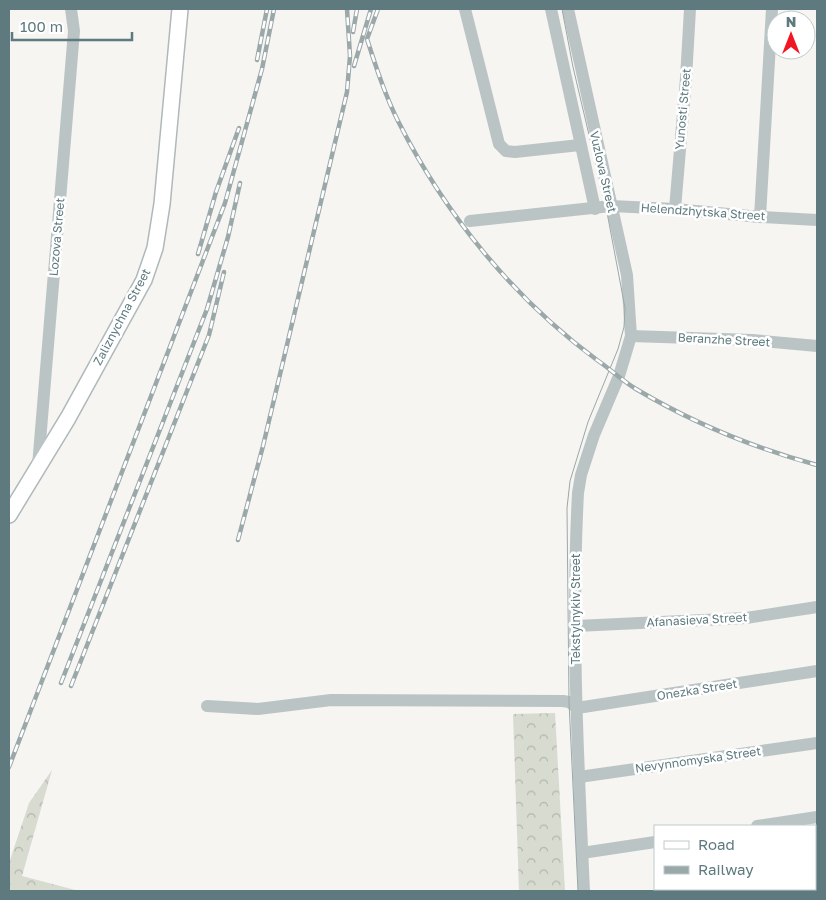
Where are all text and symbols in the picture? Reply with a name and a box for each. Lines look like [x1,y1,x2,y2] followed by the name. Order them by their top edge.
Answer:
[12,10,132,42] scale bar
[766,10,816,60] north arrow
[786,13,796,30] text: N
[20,17,63,35] text: 100 m
[671,67,694,150] street label: Yunosti Street
[587,130,620,214] street label: Vuzlova Street
[46,197,67,277] street label: Lozova Street
[640,200,766,223] street label: Helendzhytska Street
[90,266,153,368] street label: Zaliznychna Street
[677,330,771,349] street label: Beranzhe Street
[568,553,583,665] street label: Tekstylnykiv Street
[646,609,748,630] street label: Afanasieva Street
[656,676,738,703] street label: Onezka Street
[634,743,762,776] street label: Nevynnomyska Street
[654,825,816,890] legend
[698,835,735,853] text: Road
[698,860,754,878] text: Railway

